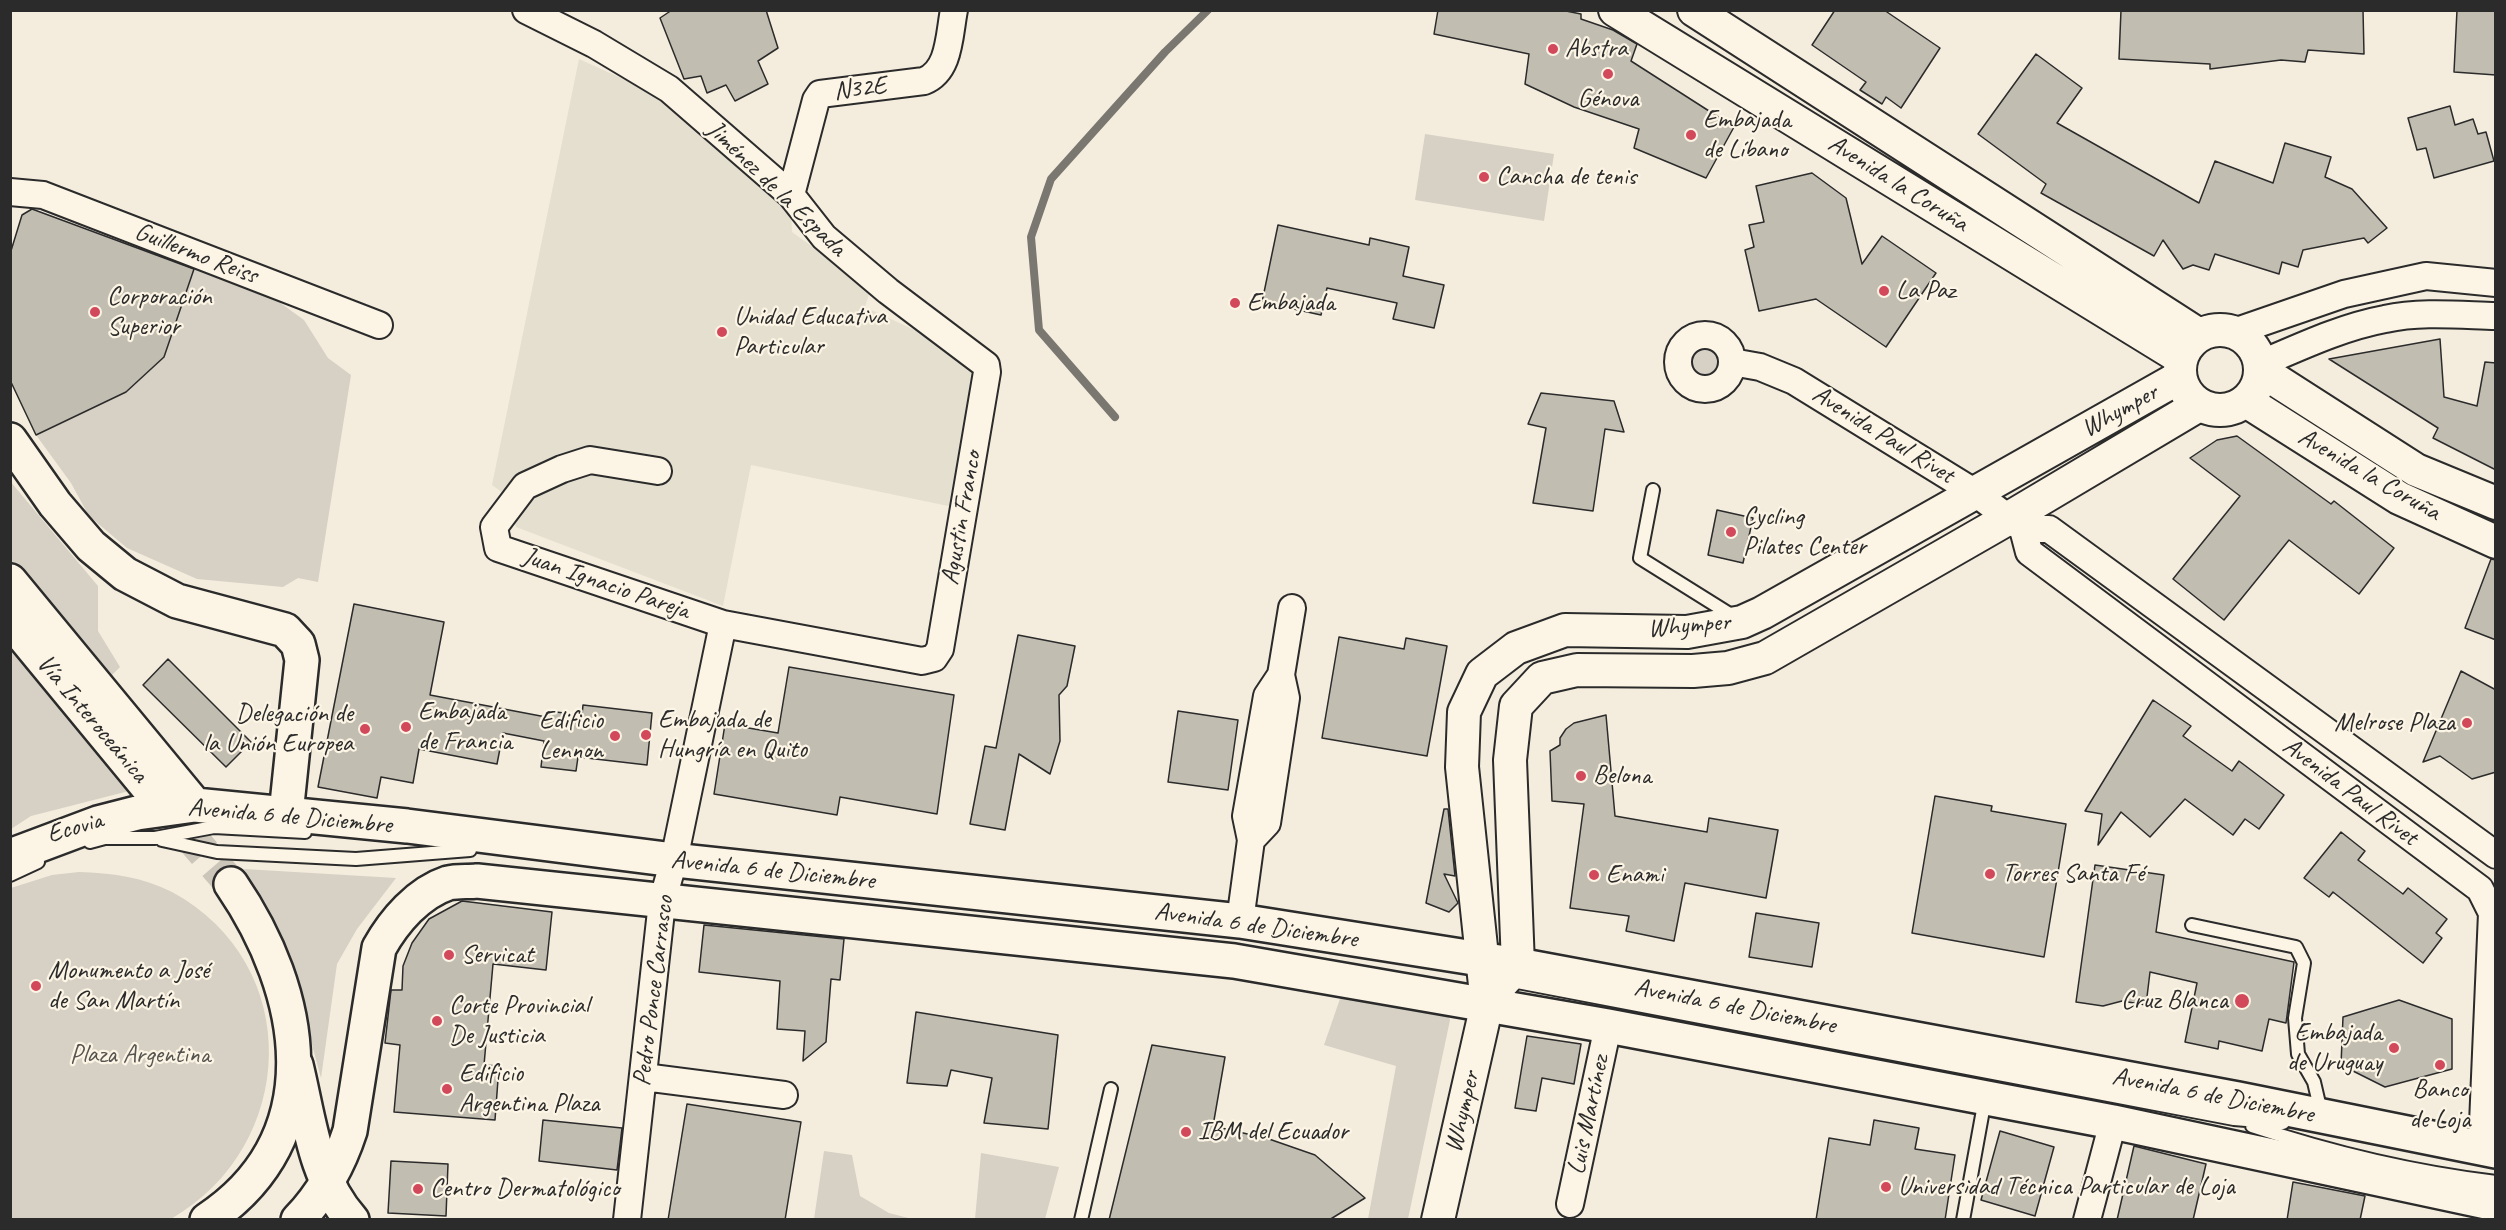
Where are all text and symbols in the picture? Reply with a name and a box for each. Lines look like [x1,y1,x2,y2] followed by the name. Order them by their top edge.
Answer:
[1565,33,1627,65] place label: Abstra
[1546,42,1560,56] marker: Abstra
[1601,67,1615,81] marker: Génova
[832,70,888,108] street label: N32E
[1577,83,1639,115] place label: Génova
[1703,104,1791,166] place label: Embajada de Líbano
[700,115,852,263] street label: Jiménez de la Espada
[1684,128,1698,142] marker: Embajada de Líbano
[1822,129,1974,239] street label: Avenida la Coruña
[1496,161,1636,193] place label: Cancha de tenis
[1477,170,1491,184] marker: Cancha de tenis
[130,216,262,292] street label: Guillermo Reiss
[1896,275,1955,307] place label: La Paz
[107,281,212,342] place label: Corporación Superior
[1877,284,1891,298] marker: La Paz
[1247,287,1335,319] place label: Embajada
[1228,296,1242,310] marker: Embajada
[734,301,886,362] place label: Unidad Educativa Particular
[88,305,102,319] marker: Corporación Superior
[715,325,729,339] marker: Unidad Educativa Particular
[2076,377,2164,445] street label: Whymper
[1806,379,1960,491] street label: Avenida Paul Rivet
[2292,422,2446,528] street label: Avenida la Coruña
[935,449,989,587] street label: Agustin Franco
[1743,501,1866,562] place label: Cycling Pilates Center
[1724,525,1738,539] marker: Cycling Pilates Center
[519,541,693,627] street label: Juan Ignacio Pareja
[1646,607,1732,645] street label: Whymper
[29,649,155,789] street label: Vía Interoceánica
[418,696,512,758] place label: Embajada de Francia
[203,698,353,760] place label: Delegación de la Unión Europea
[658,704,807,766] place label: Embajada de Hungría en Quito
[539,705,603,766] place label: Edificio Lennon
[2334,707,2455,739] place label: Melrose Plaza
[2460,716,2474,730] marker: Melrose Plaza
[399,720,413,734] marker: Embajada de Francia
[358,722,372,736] marker: Delegación de la Unión Europea
[639,728,653,742] marker: Embajada de Hungría en Quito
[608,729,622,743] marker: Edificio Lennon
[2276,731,2424,853] street label: Avenida Paul Rivet
[1593,760,1651,792] place label: Belona
[1574,769,1588,783] marker: Belona
[187,793,393,841] street label: Avenida 6 de Diciembre
[44,805,106,851] street label: Ecovia
[670,845,876,897] street label: Avenida 6 de Diciembre
[2002,858,2144,890] place label: Torres Santa Fé
[1606,859,1664,891] place label: Enami
[1983,867,1997,881] marker: Torres Santa Fé
[1587,868,1601,882] marker: Enami
[627,894,681,1088] street label: Pedro Ponce Carrasco
[1153,896,1359,956] street label: Avenida 6 de Diciembre
[461,939,533,971] place label: Servicat
[442,948,456,962] marker: Servicat
[48,955,209,1017] place label: Monumento a José de San Martín
[1632,972,1838,1042] street label: Avenida 6 de Diciembre
[29,979,43,993] marker: Monumento a José de San Martín
[2121,985,2228,1017] place label: Cruz Blanca
[449,990,589,1052] place label: Corte Provincial De Justicia
[2233,992,2251,1010] marker: Cruz Blanca
[430,1014,444,1028] marker: Corte Provincial De Justicia
[2287,1017,2382,1078] place label: Embajada de Uruguay
[70,1039,210,1071] park label: Plaza Argentina
[2387,1041,2401,1055] marker: Embajada de Uruguay
[1561,1053,1617,1177] street label: Luis Martínez
[459,1058,599,1120] place label: Edificio Argentina Plaza
[2433,1058,2447,1072] marker: Banco de Loja
[2110,1061,2316,1131] street label: Avenida 6 de Diciembre
[1439,1068,1487,1156] street label: Whymper
[2410,1074,2470,1136] place label: Banco de Loja
[440,1082,454,1096] marker: Edificio Argentina Plaza
[1198,1116,1348,1148] place label: IBM del Ecuador
[1179,1125,1193,1139] marker: IBM del Ecuador
[1898,1171,2235,1203] place label: Universidad Técnica Particular de Loja
[430,1173,619,1205] place label: Centro Dermatológico
[1879,1180,1893,1194] marker: Universidad Técnica Particular de Loja
[411,1182,425,1196] marker: Centro Dermatológico

